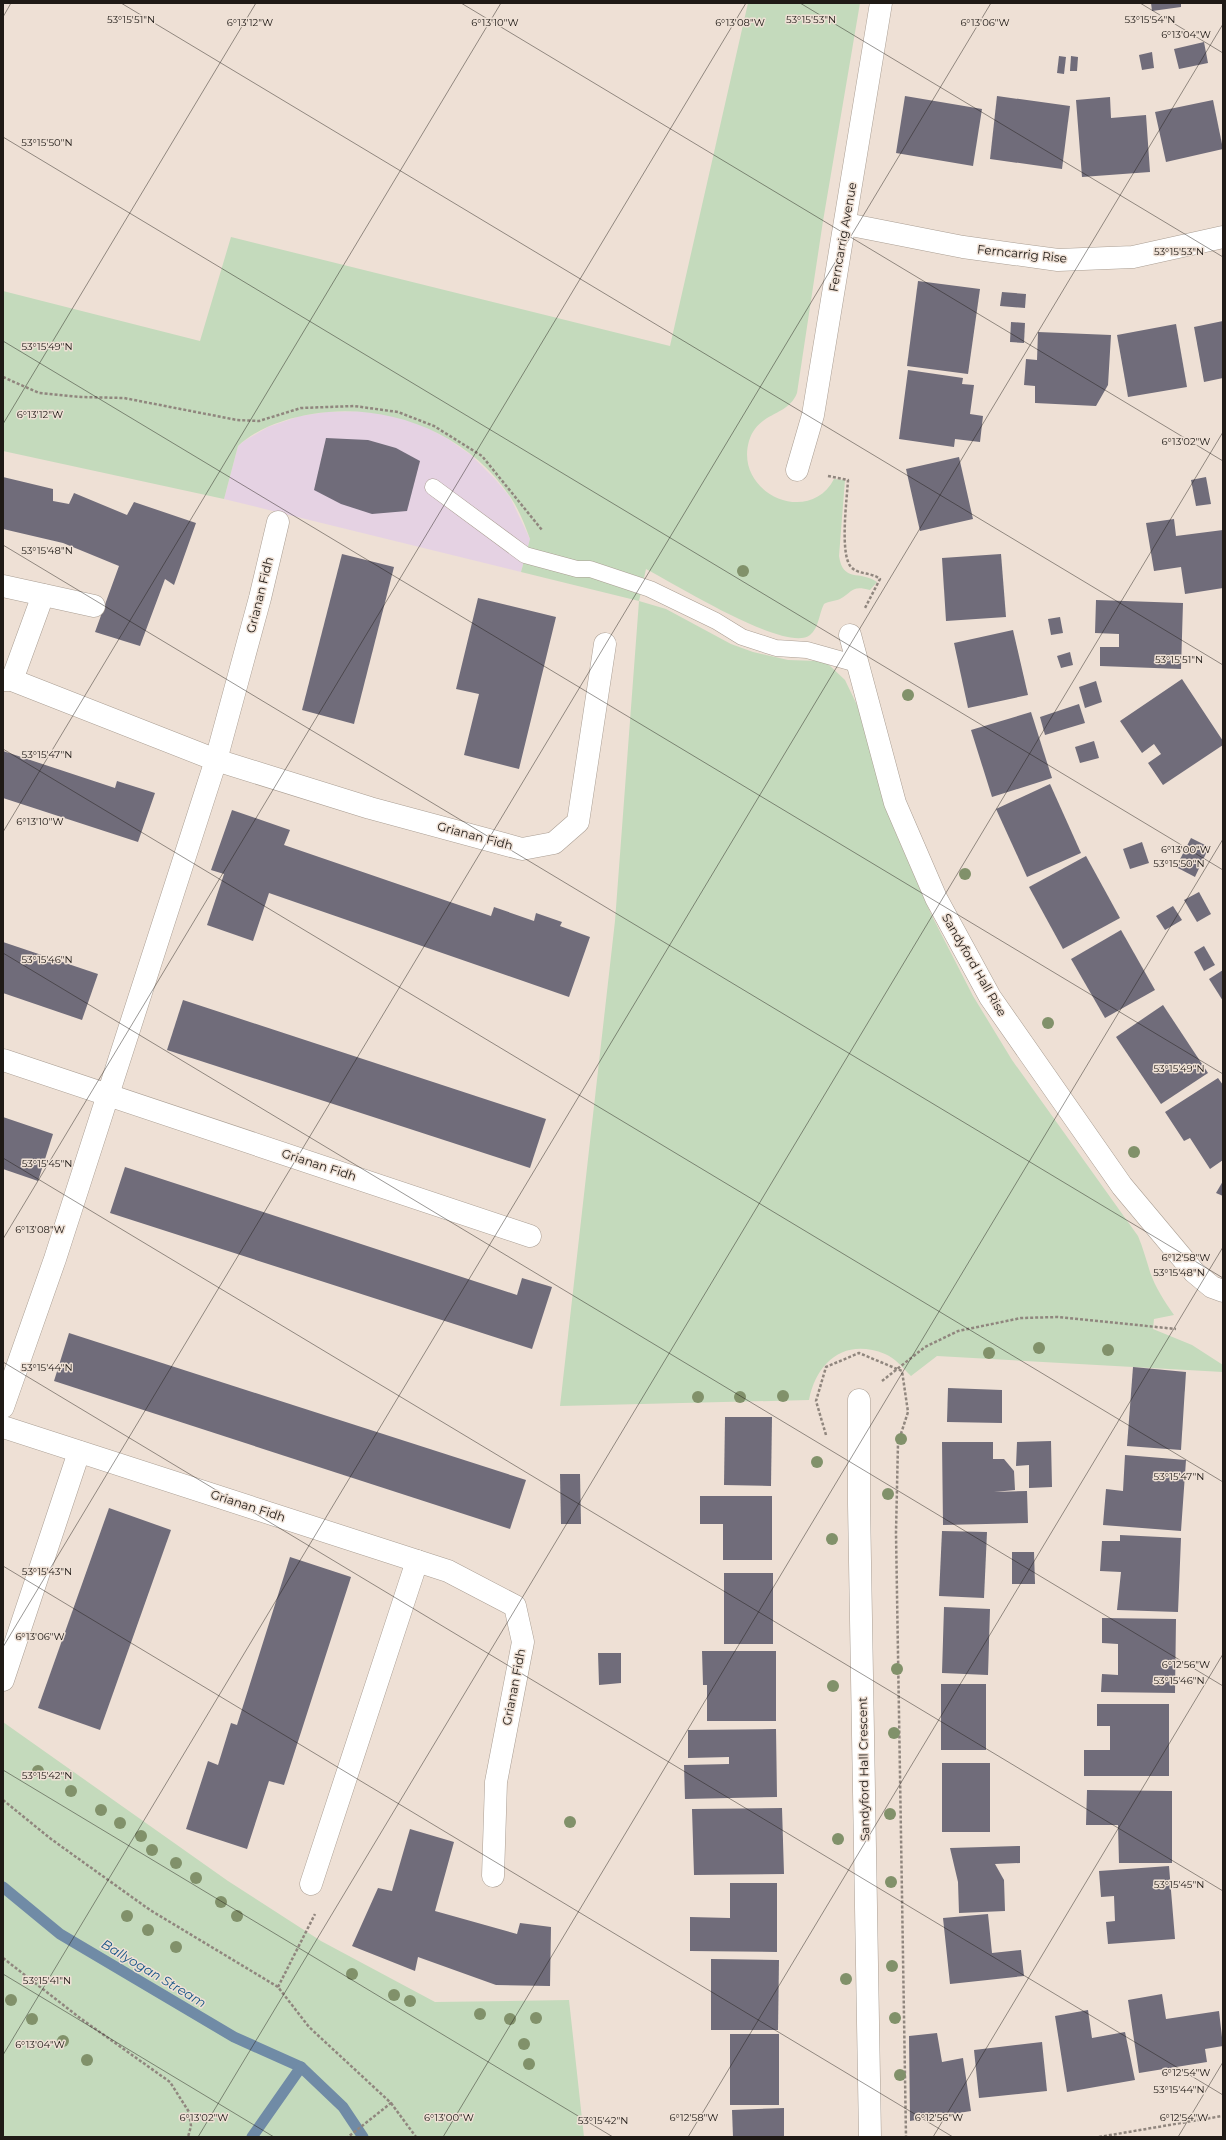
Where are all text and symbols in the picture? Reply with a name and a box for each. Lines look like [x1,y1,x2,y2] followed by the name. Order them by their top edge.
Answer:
[107,13,155,26] text: 53°15'51"N
[786,13,836,26] text: 53°15'53"N
[1125,13,1175,26] text: 53°15'54"N
[227,16,273,29] text: 6°13'12"W
[471,16,519,29] text: 6°13'10"W
[715,16,765,29] text: 6°13'08"W
[960,16,1010,29] text: 6°13'06"W
[1161,28,1211,41] text: 6°13'04"W
[21,136,73,149] text: 53°15'50"N
[826,181,859,293] street label: Ferncarrig Avenue
[976,241,1068,266] street label: Ferncarrig Rise
[1154,245,1204,258] text: 53°15'53"N
[21,340,73,353] text: 53°15'49"N
[17,408,63,421] text: 6°13'12"W
[1162,435,1210,448] text: 6°13'02"W
[21,544,73,557] text: 53°15'48"N
[243,555,276,634] street label: Grianan Fidh
[1155,653,1203,666] text: 53°15'51"N
[22,748,72,761] text: 53°15'47"N
[16,815,64,828] text: 6°13'10"W
[436,818,515,853] street label: Grianan Fidh
[1161,843,1211,856] text: 6°13'00"W
[1153,857,1205,870] text: 53°15'50"N
[939,911,1010,1019] street label: Sandyford Hall Rise
[21,953,73,966] text: 53°15'46"N
[1153,1062,1205,1075] text: 53°15'49"N
[280,1145,358,1184] street label: Grianan Fidh
[22,1157,72,1170] text: 53°15'45"N
[15,1223,65,1236] text: 6°13'08"W
[1162,1251,1210,1264] text: 6°12'58"W
[1153,1266,1205,1279] text: 53°15'48"N
[21,1361,73,1374] text: 53°15'44"N
[1154,1470,1204,1483] text: 53°15'47"N
[209,1486,287,1525] street label: Grianan Fidh
[22,1565,72,1578] text: 53°15'43"N
[15,1630,65,1643] text: 6°13'06"W
[499,1647,528,1727] street label: Grianan Fidh
[1162,1658,1210,1671] text: 6°12'56"W
[1153,1674,1205,1687] text: 53°15'46"N
[855,1697,872,1841] street label: Sandyford Hall Crescent
[22,1769,72,1782] text: 53°15'42"N
[1154,1878,1204,1891] text: 53°15'45"N
[99,1935,209,2011] water label: Ballyogan Stream
[23,1974,71,1987] text: 53°15'41"N
[15,2038,65,2051] text: 6°13'04"W
[1162,2066,1210,2079] text: 6°12'54"W
[1153,2083,1205,2096] text: 53°15'44"N
[180,2111,228,2124] text: 6°13'02"W
[424,2111,474,2124] text: 6°13'00"W
[670,2111,718,2124] text: 6°12'58"W
[915,2111,963,2124] text: 6°12'56"W
[1160,2111,1208,2124] text: 6°12'54"W
[578,2114,628,2127] text: 53°15'42"N

